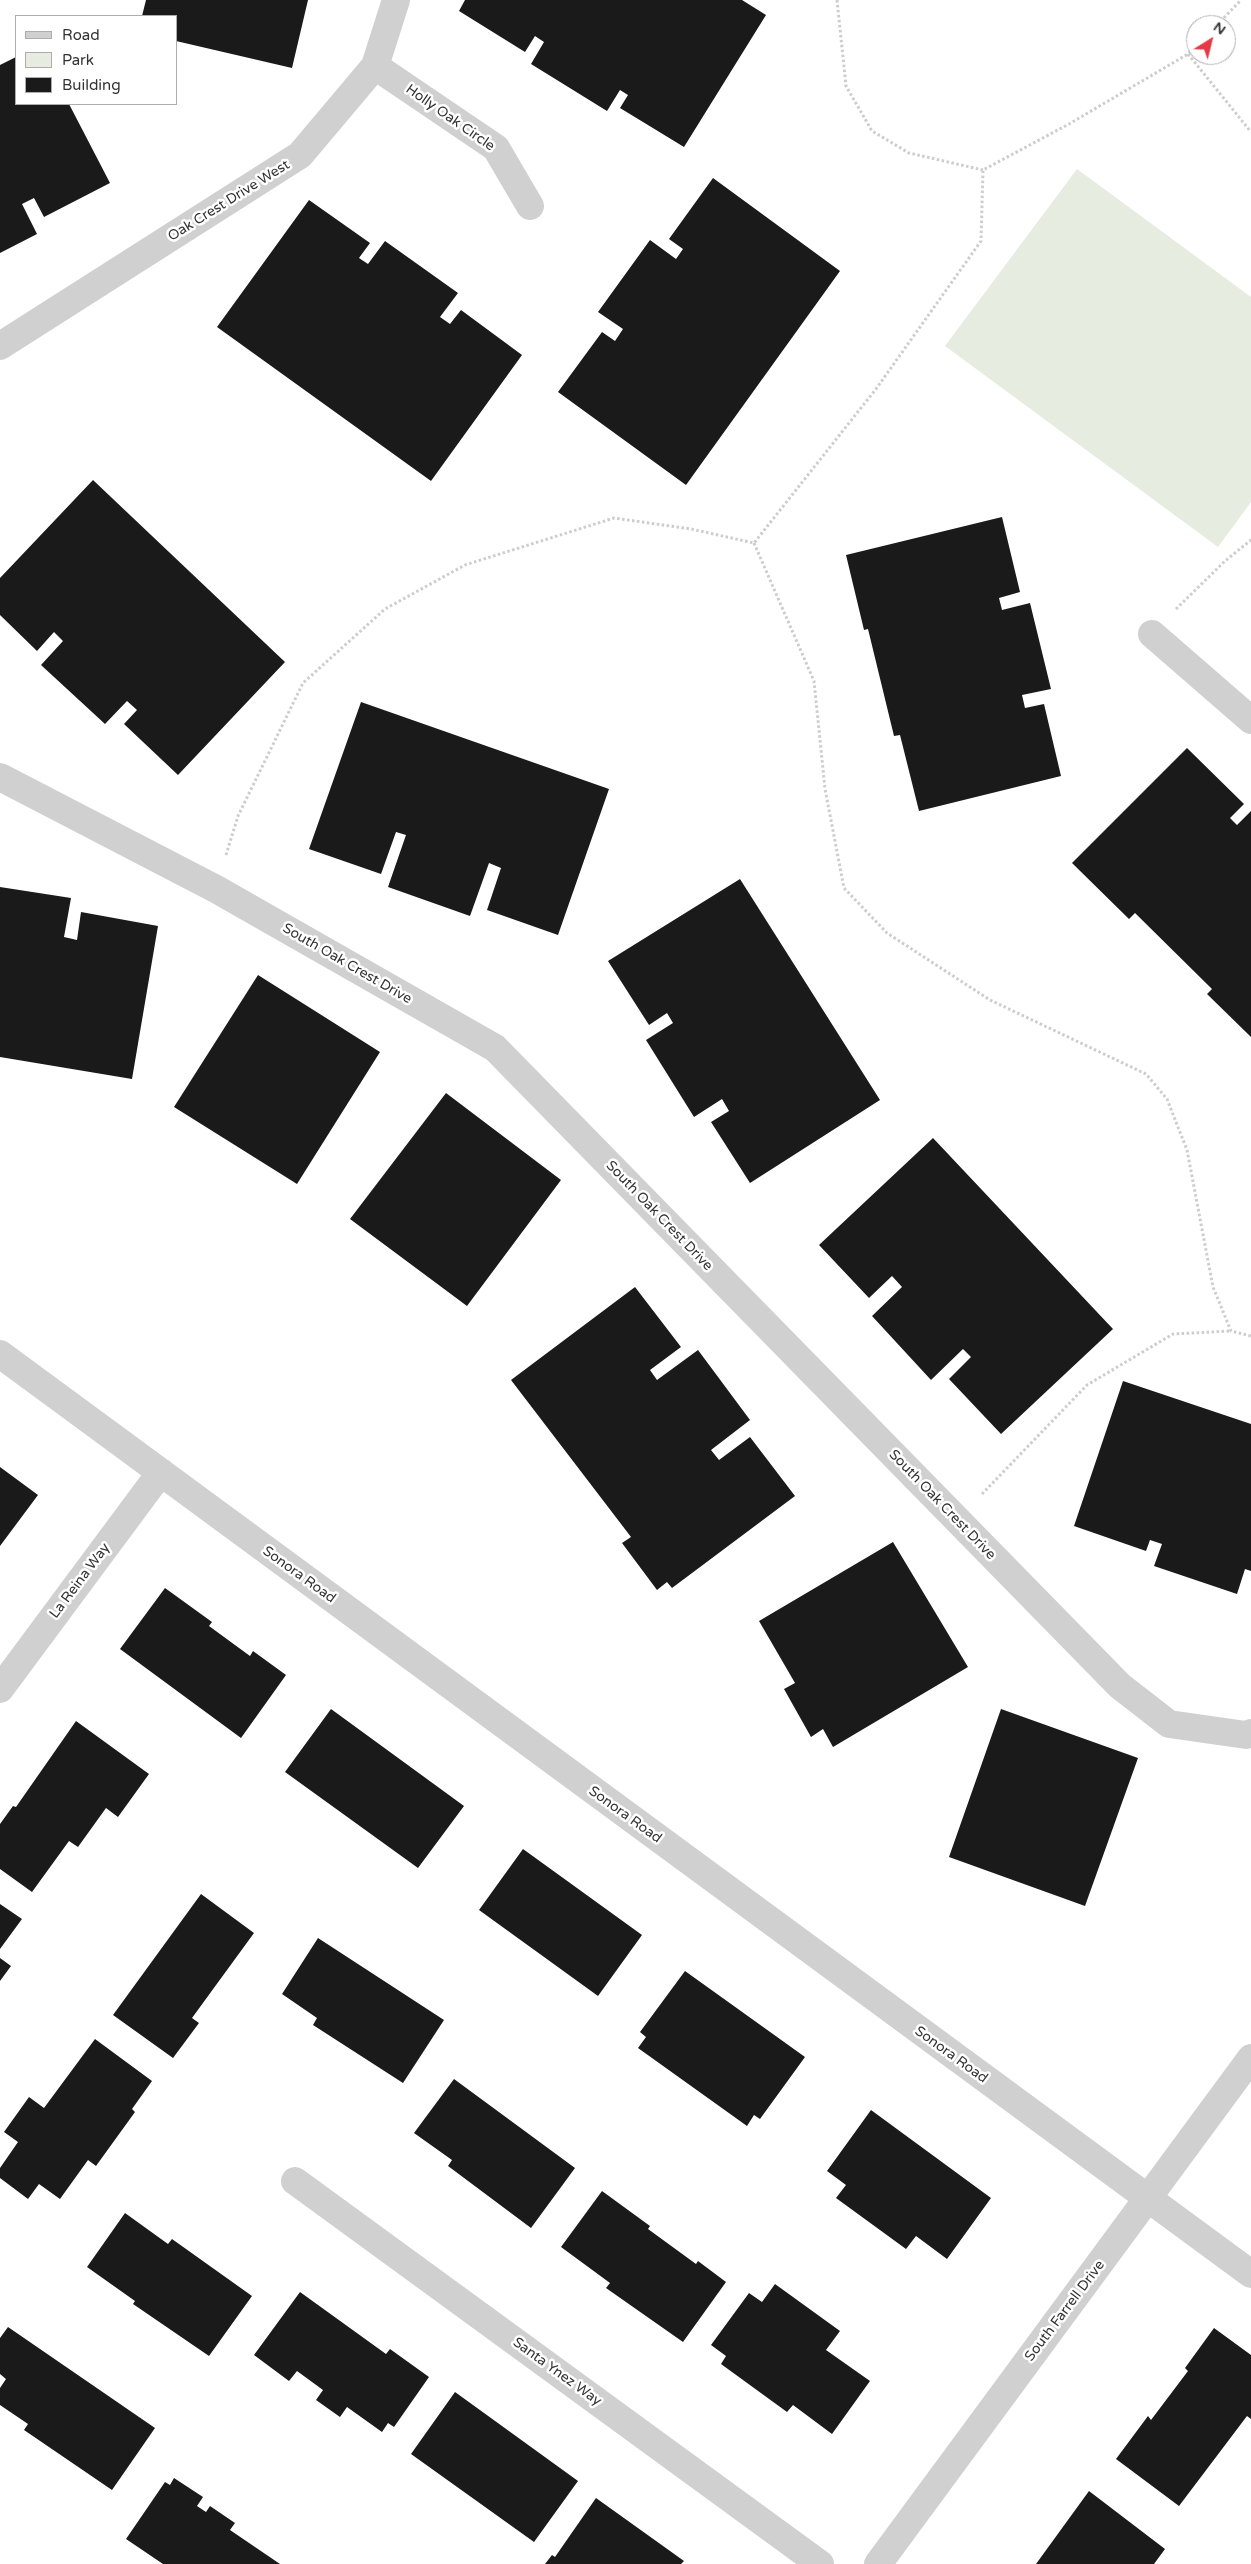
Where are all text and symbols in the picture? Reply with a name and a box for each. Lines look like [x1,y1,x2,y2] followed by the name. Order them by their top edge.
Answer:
[15,15,178,105] legend
[1186,15,1236,65] north arrow
[1210,18,1229,38] text: N
[62,26,100,44] text: Road
[62,51,94,69] text: Park
[62,76,121,94] text: Building
[402,81,498,155] street label: Holly Oak Circle
[165,157,293,245] street label: Oak Crest Drive West
[279,920,415,1008] street label: South Oak Crest Drive
[602,1158,716,1274] street label: South Oak Crest Drive
[885,1447,999,1563] street label: South Oak Crest Drive
[46,1540,114,1622] street label: La Reina Way
[259,1543,339,1607] street label: Sonora Road
[585,1783,665,1847] street label: Sonora Road
[911,2023,991,2087] street label: Sonora Road
[1022,2257,1108,2365] street label: South Farrell Drive
[509,2334,605,2410] street label: Santa Ynez Way

